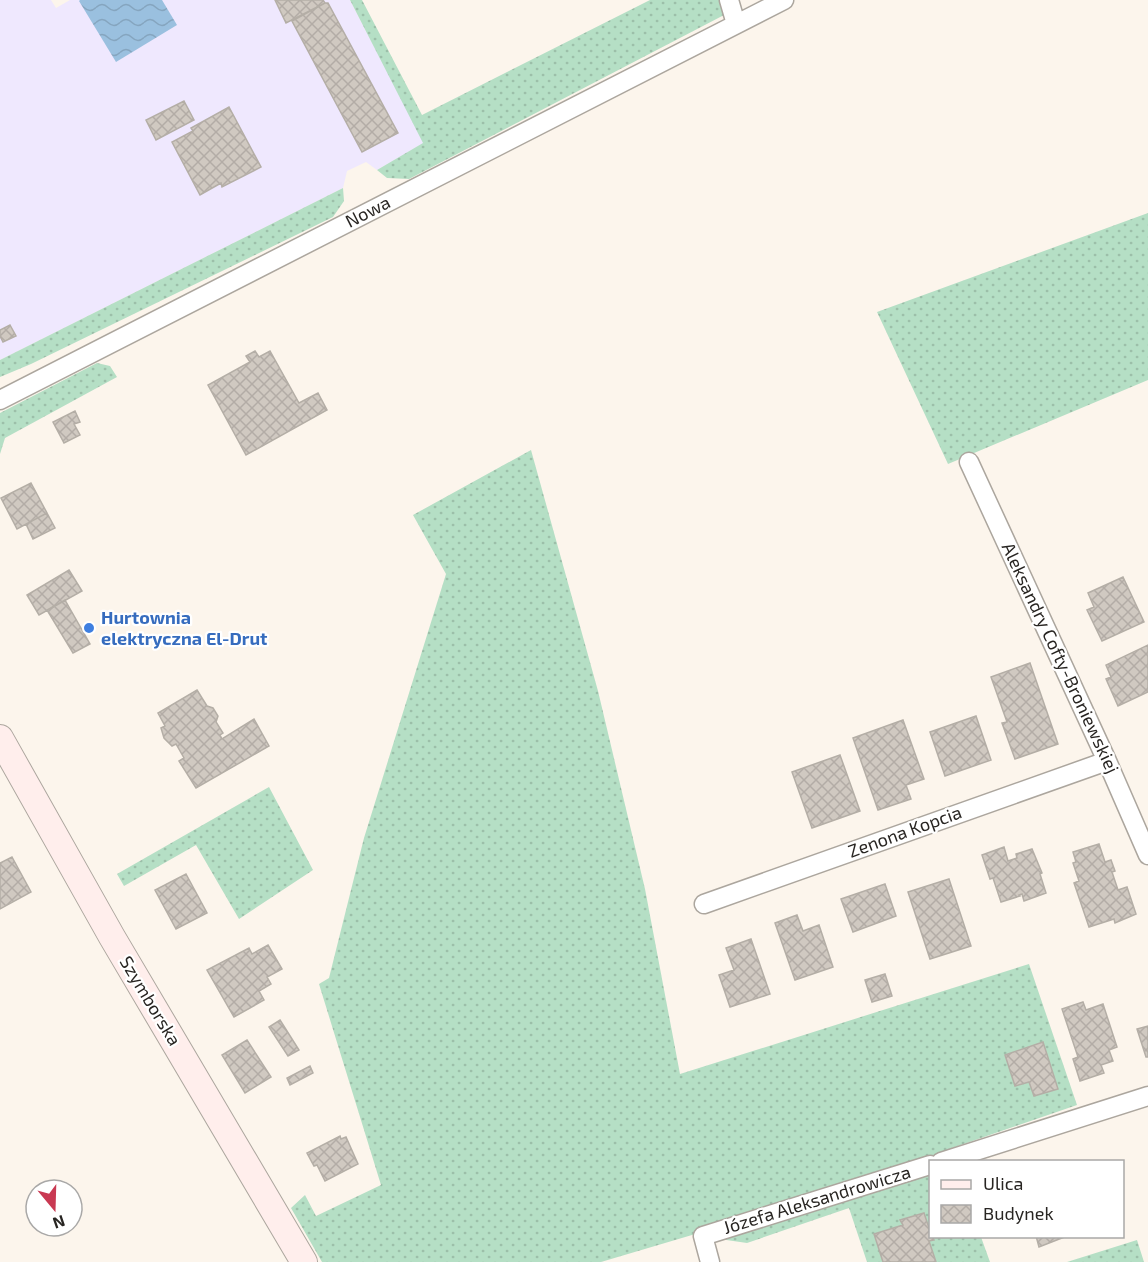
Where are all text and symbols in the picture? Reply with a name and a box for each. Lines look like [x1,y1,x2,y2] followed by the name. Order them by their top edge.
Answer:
[341,191,394,232] street label: Nowa
[998,539,1124,776] street label: Aleksandry Cofty-Broniewskiej
[101,606,268,649] place label: Hurtownia elektryczna El-Drut
[82,621,96,635] marker: Hurtownia elektryczna El-Drut
[845,800,964,862] street label: Zenona Kopcia
[116,952,186,1049] street label: Szymborska
[720,1160,913,1238] street label: Józefa Aleksandrowicza
[929,1160,1124,1238] legend
[983,1172,1023,1194] text: Ulica
[24,1178,84,1238] north arrow
[983,1202,1054,1224] text: Budynek
[50,1212,68,1234] text: N

